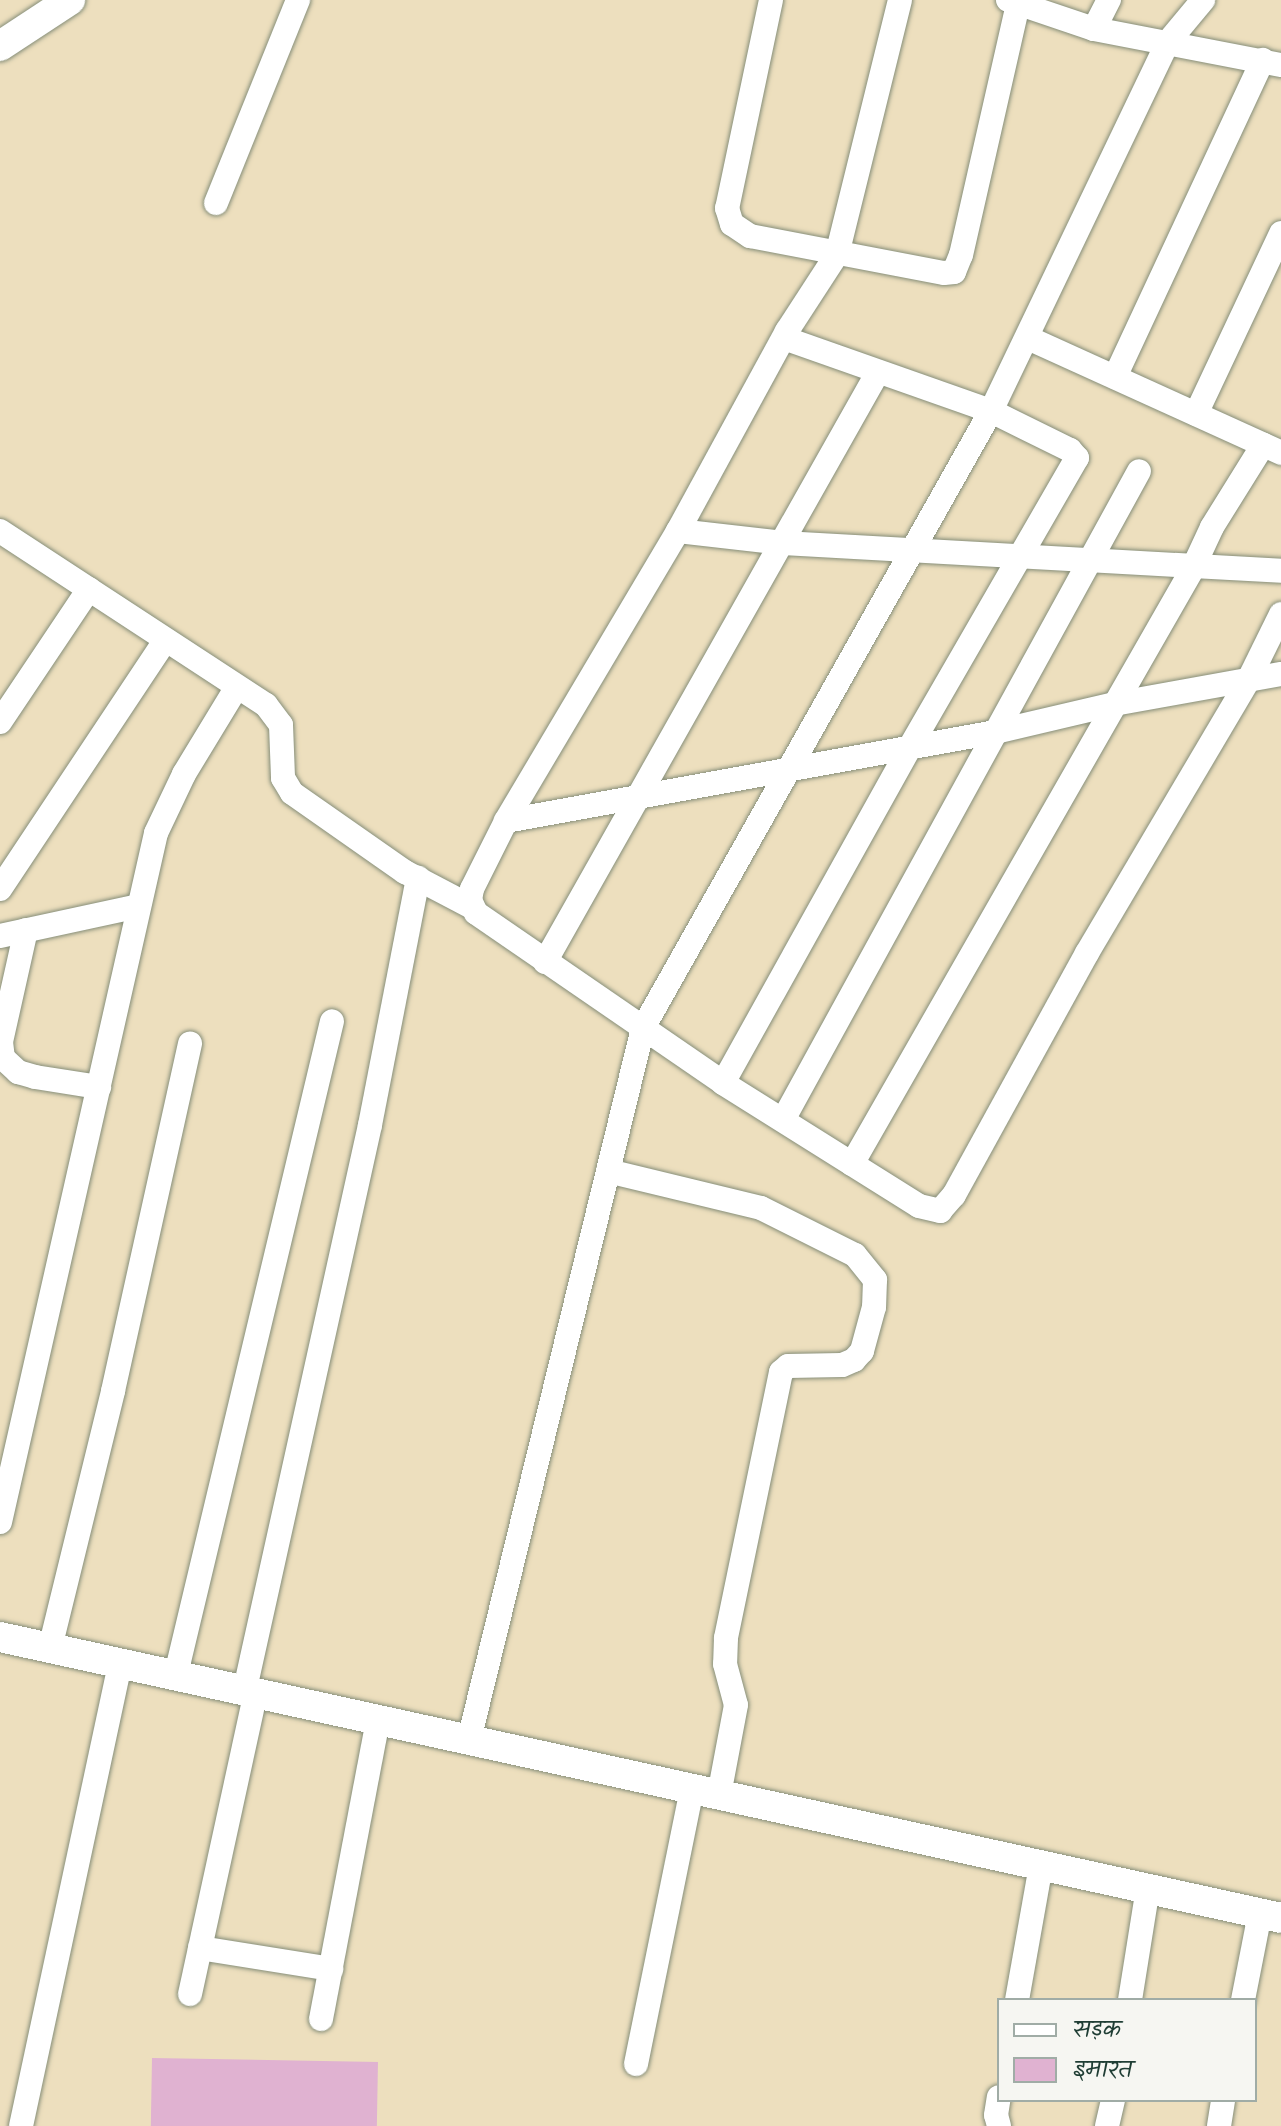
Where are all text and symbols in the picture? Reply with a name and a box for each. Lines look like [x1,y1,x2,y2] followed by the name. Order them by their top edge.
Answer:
[997,1998,1257,2102] legend
[1073,2011,1121,2050] text: सड़क
[1073,2051,1132,2090] text: इमारत

